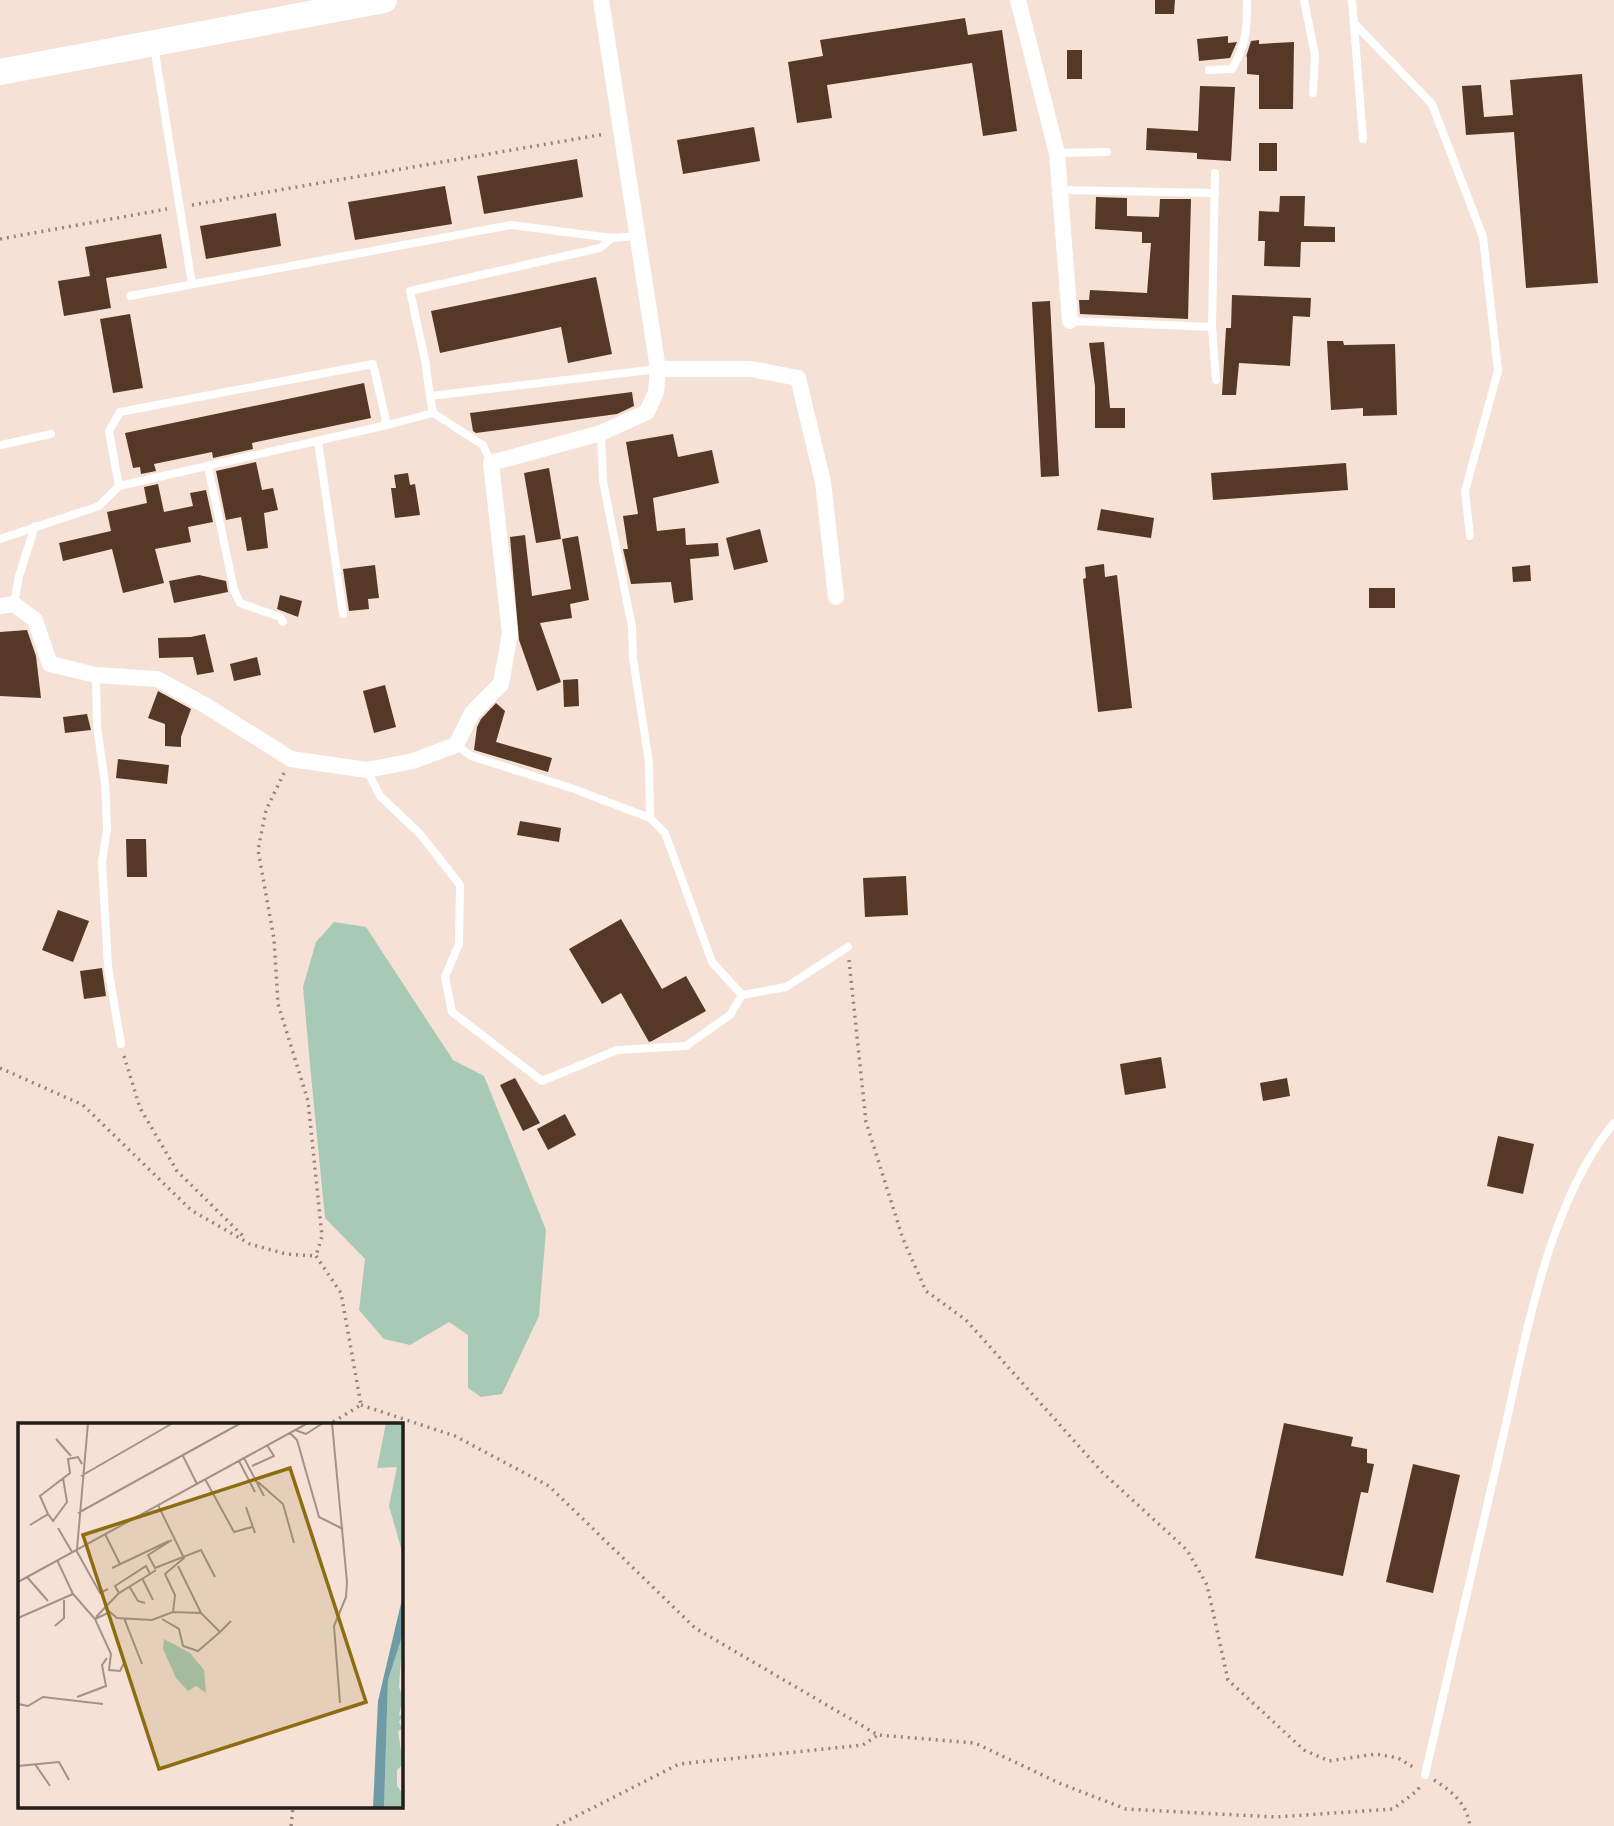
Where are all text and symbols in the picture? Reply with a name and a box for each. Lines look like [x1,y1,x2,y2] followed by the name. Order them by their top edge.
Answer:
[18,1423,402,1808] inset map

